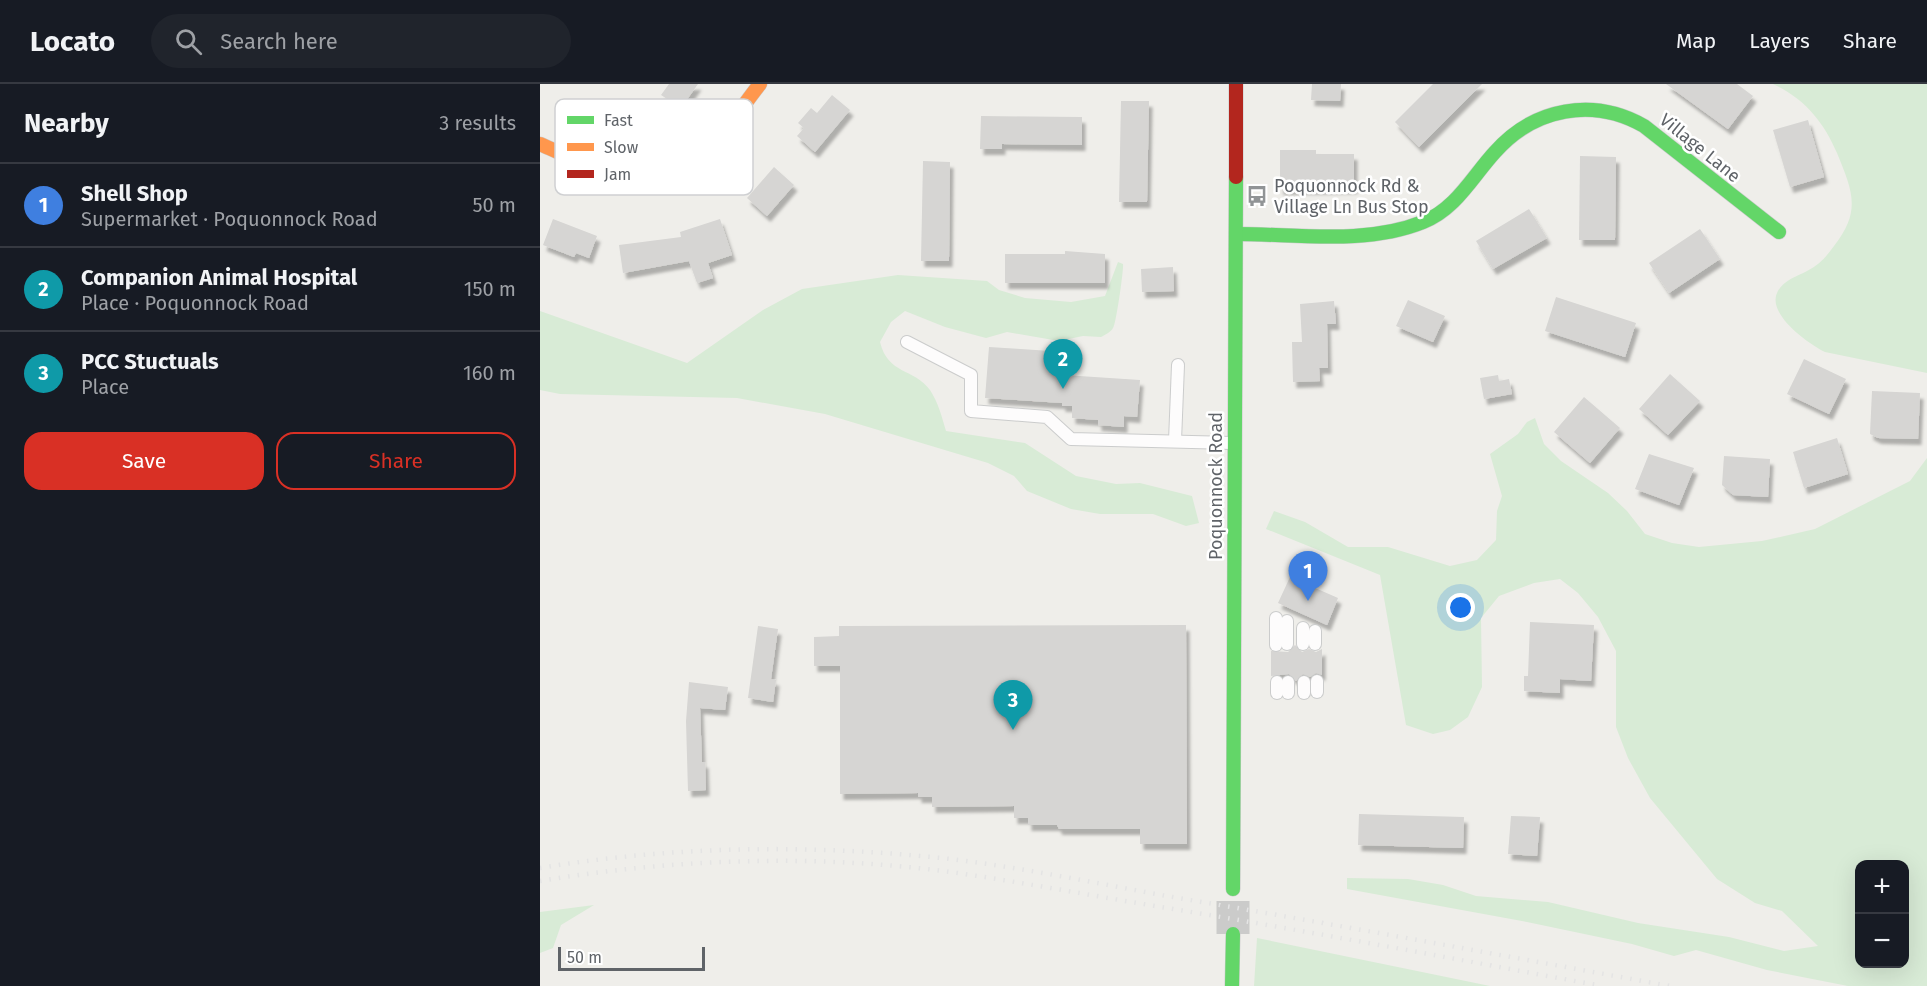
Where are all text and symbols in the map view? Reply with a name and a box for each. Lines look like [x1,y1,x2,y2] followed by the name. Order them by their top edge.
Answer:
[151,14,571,68] search box
[30,25,115,58] text: Locato
[172,25,205,58] icon: search
[220,28,338,55] text: Search here
[1676,28,1716,54] text: Map
[1749,28,1810,54] text: Layers
[1843,28,1897,54] text: Share
[555,99,753,195] legend
[24,108,109,139] text: Nearby
[1655,109,1745,187] street label: Village Lane
[439,111,516,135] text: 3 results
[604,111,633,130] text: Fast
[604,138,639,157] text: Slow
[604,165,631,184] text: Jam
[1274,175,1429,218] place label: Poquonnock Rd & Village Ln Bus Stop
[81,180,188,207] text: Shell Shop
[1245,184,1269,208] bus stop icon: Poquonnock Rd & Village Ln Bus Stop
[39,193,48,217] text: 1
[472,193,516,217] text: 50 m
[81,207,378,231] text: Supermarket · Poquonnock Road
[81,264,357,291] text: Companion Animal Hospital
[38,277,49,301] text: 2
[464,277,516,301] text: 150 m
[81,291,309,315] text: Place · Poquonnock Road
[1044,340,1082,389] pin: 2
[81,348,219,375] text: PCC Stuctuals
[38,361,49,385] text: 3
[463,361,516,385] text: 160 m
[81,375,129,399] text: Place
[1205,412,1227,560] street label: Poquonnock Road
[24,432,264,490] button: Save
[276,432,516,490] button: Share
[1288,552,1328,601] pin: 1
[1446,593,1475,622] your location
[994,680,1032,730] pin: 3
[1855,860,1909,968] map controls
[1855,860,1909,914] button: +
[1855,914,1909,968] button: −
[558,944,705,972] scale bar
[567,948,602,967] text: 50 m

